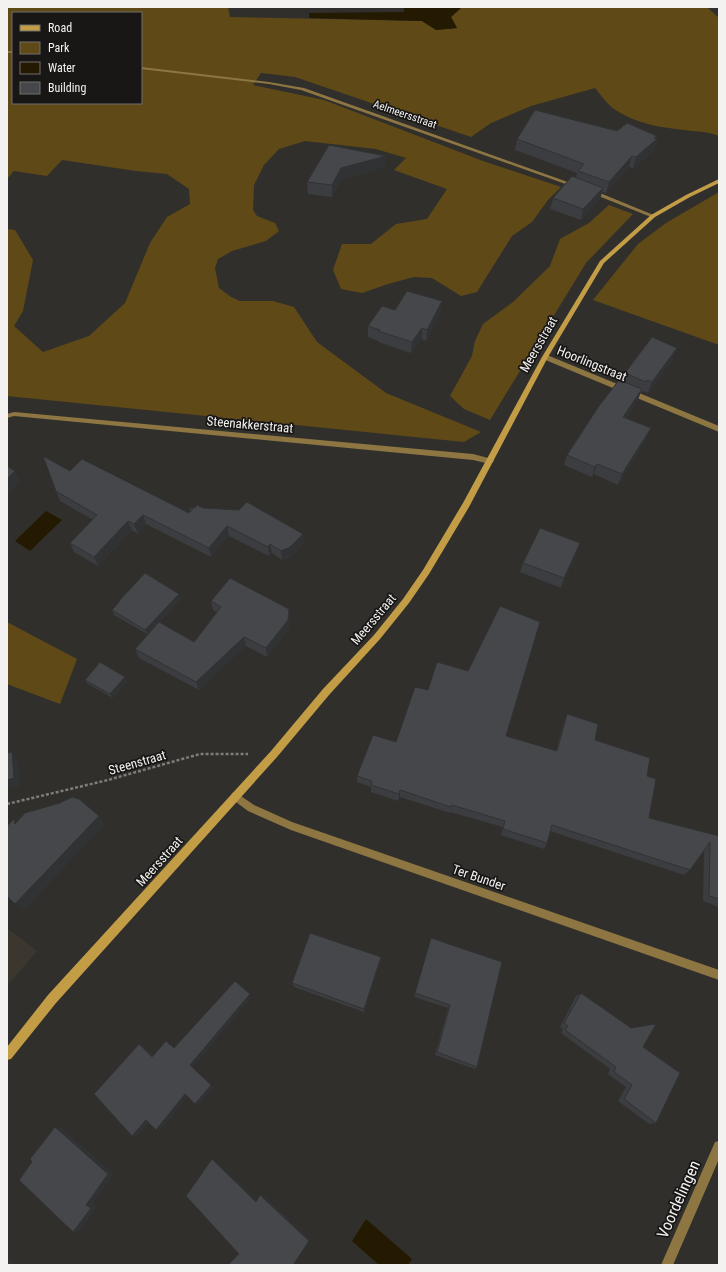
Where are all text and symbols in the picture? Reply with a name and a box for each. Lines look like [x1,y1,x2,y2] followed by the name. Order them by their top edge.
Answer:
[12,12,142,104] legend
[48,21,72,35] text: Road
[48,41,70,55] text: Park
[48,61,76,75] text: Water
[48,81,86,95] text: Building
[371,98,438,131] street label: Aelmeersstraat
[517,314,560,375] street label: Meersstraat
[555,343,629,384] street label: Hoorlingstraat
[206,413,294,436] street label: Steenakkerstraat
[348,591,399,648] street label: Meersstraat
[107,747,168,778] street label: Steenstraat
[133,833,186,889] street label: Meersstraat
[450,861,507,894] street label: Ter Bunder
[653,1157,704,1241] street label: Voordelingen

